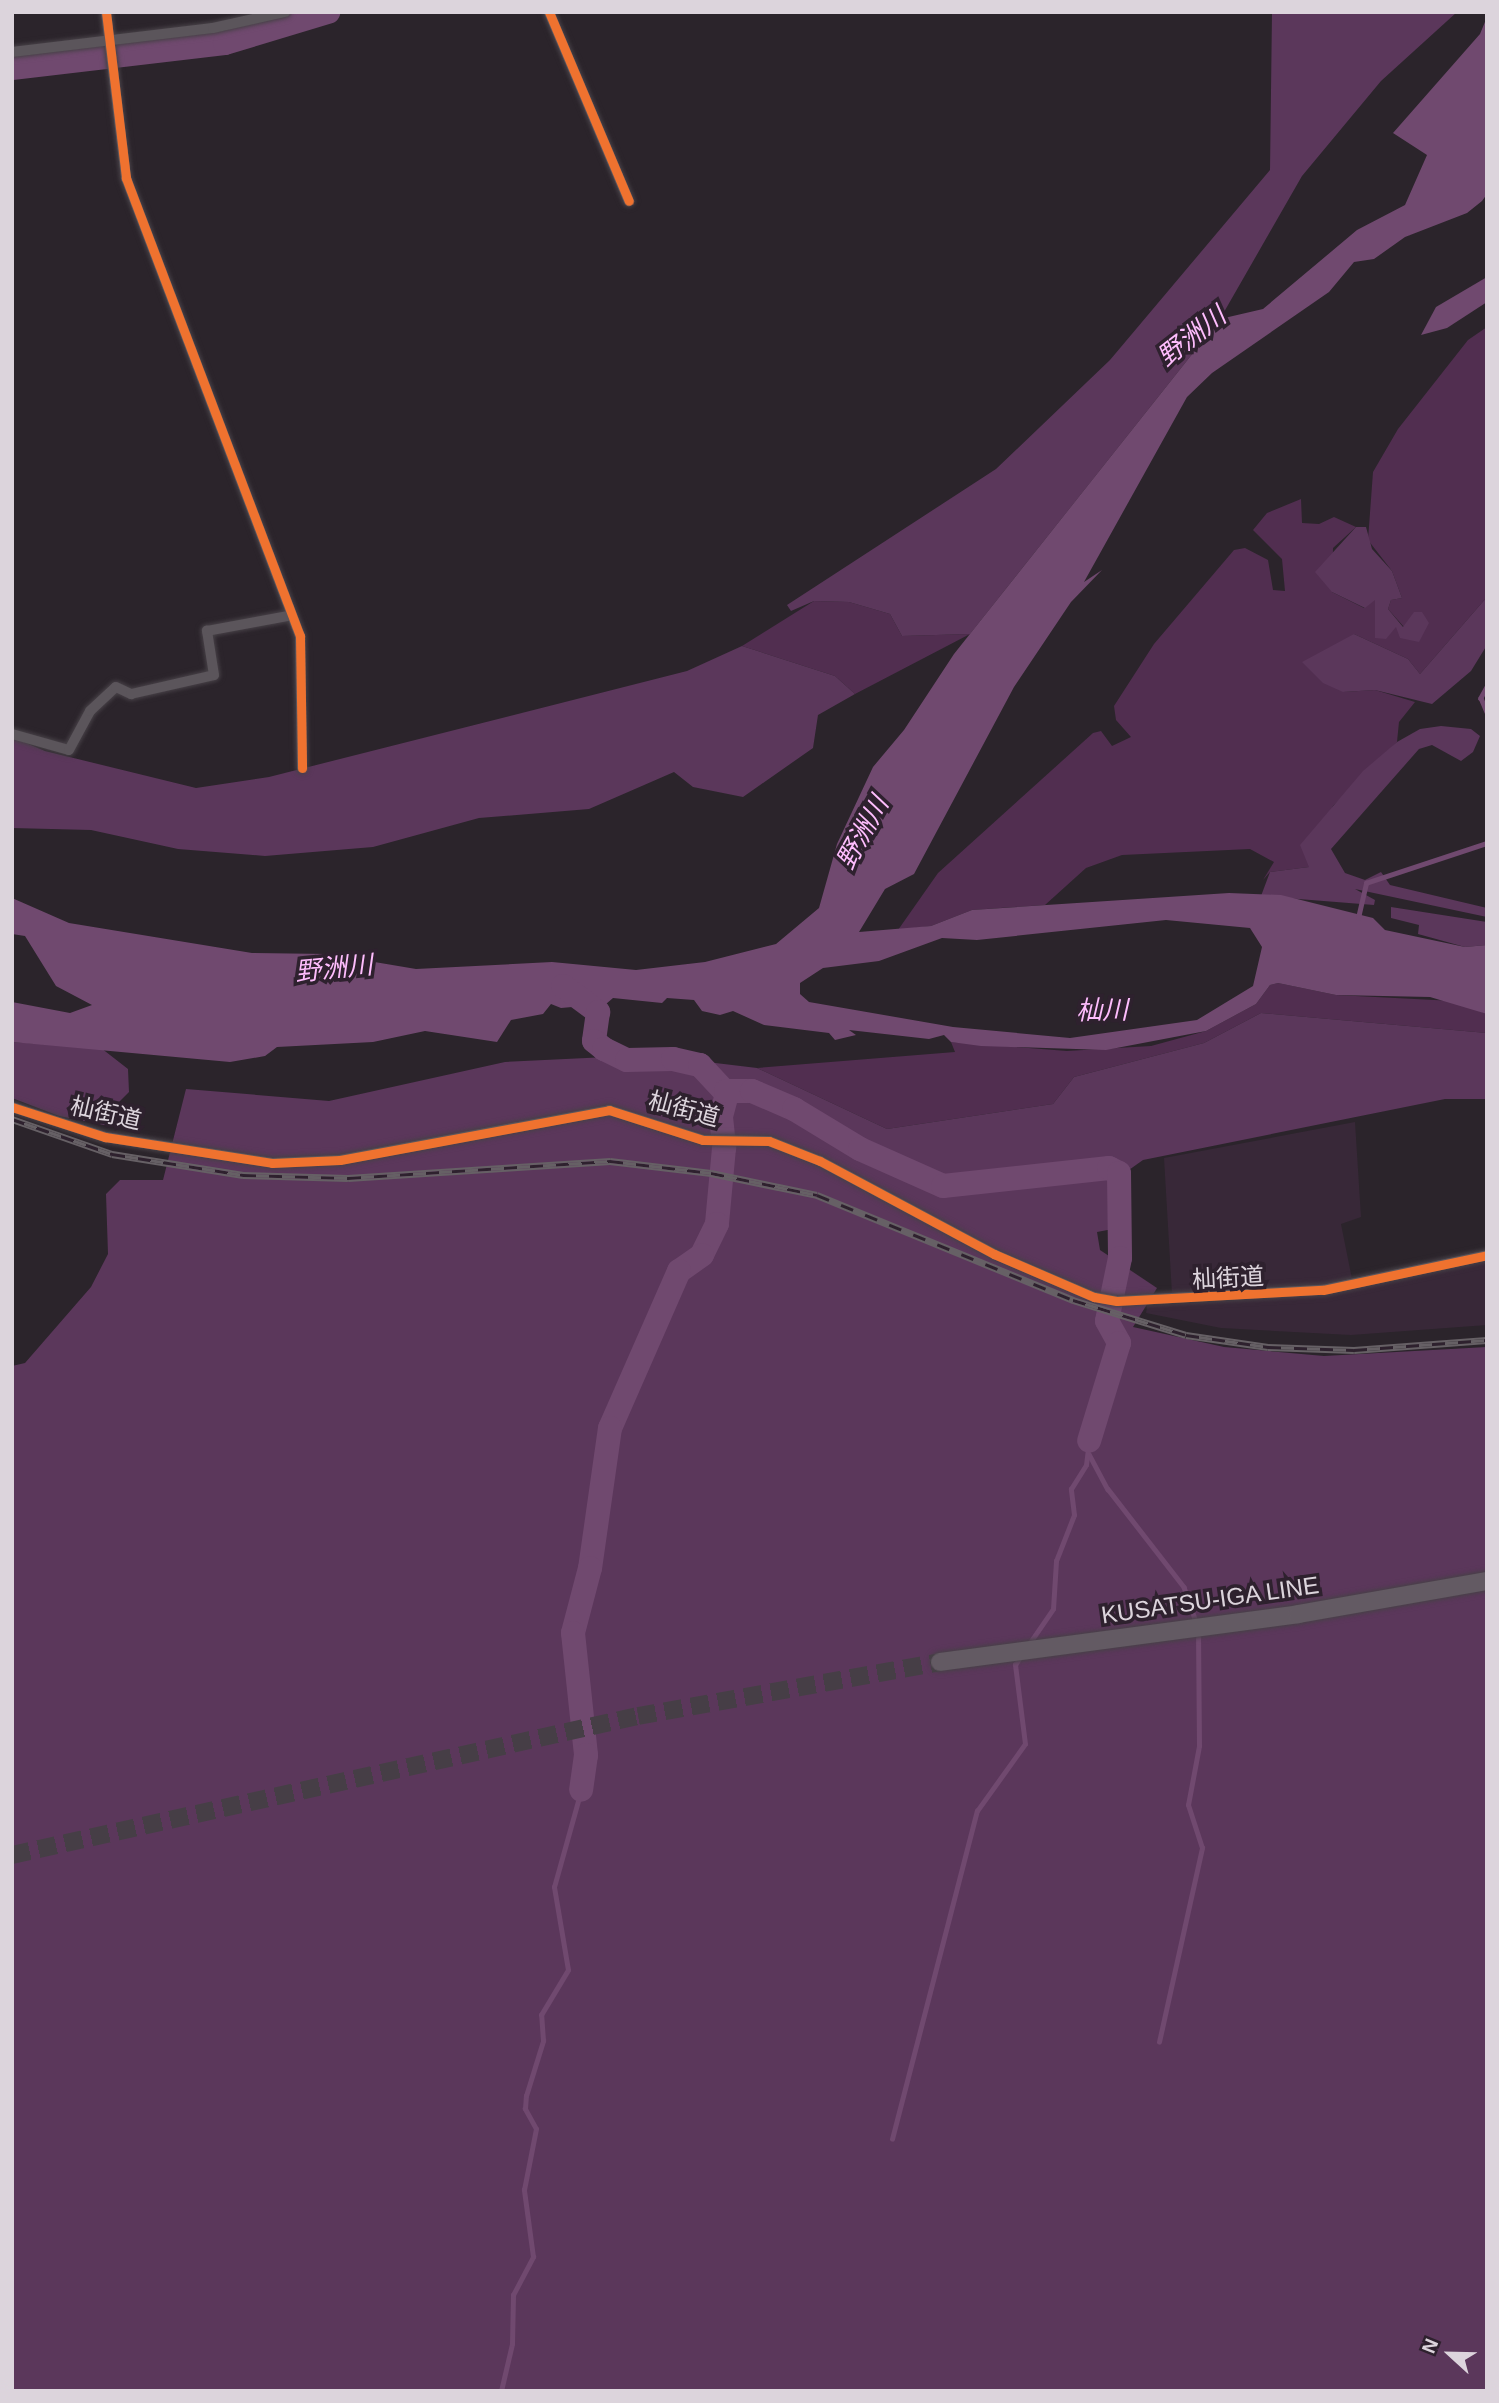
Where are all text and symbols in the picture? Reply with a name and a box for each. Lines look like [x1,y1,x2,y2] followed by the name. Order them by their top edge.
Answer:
[1152,301,1232,373] water label: 野洲川
[830,791,896,875] water label: 野洲川
[294,949,374,989] water label: 野洲川
[1076,995,1128,1027] water label: 杣川
[645,1086,723,1132] street label: 杣街道
[68,1091,144,1135] street label: 杣街道
[1191,1262,1265,1294] street label: 杣街道
[1099,1570,1321,1630] street label: KUSATSU-IGA LINE
[1415,2319,1485,2389] north arrow
[1418,2336,1442,2356] text: N

